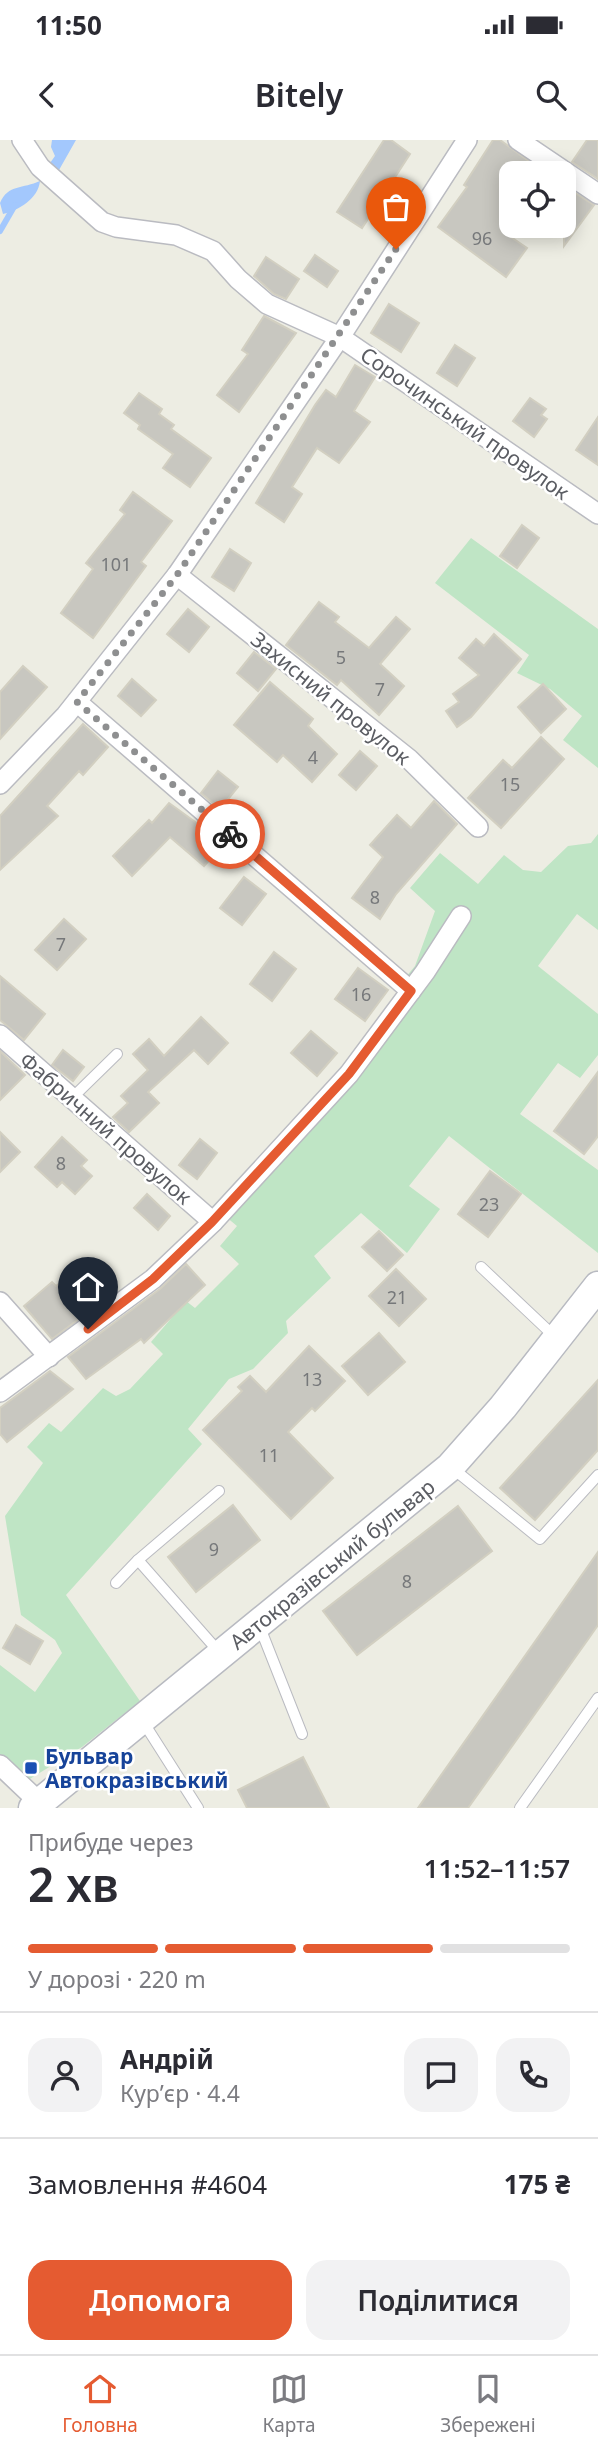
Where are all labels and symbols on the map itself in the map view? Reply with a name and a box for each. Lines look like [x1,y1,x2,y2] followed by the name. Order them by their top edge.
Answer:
[366,177,426,249] pin
[472,226,492,250] house number: 96
[355,340,575,506] street label: Сорочинський провулок
[101,552,131,576] house number: 101
[246,625,416,771] street label: Захисний провулок
[336,645,346,669] house number: 5
[375,677,385,701] house number: 7
[308,745,318,769] house number: 4
[500,772,520,796] house number: 15
[195,799,265,869] courier
[370,885,380,909] house number: 8
[56,932,66,956] house number: 7
[351,982,371,1006] house number: 16
[14,1046,198,1210] street label: Фабричний провулок
[56,1151,66,1175] house number: 8
[479,1192,499,1216] house number: 23
[58,1257,118,1329] pin
[387,1285,407,1309] house number: 21
[302,1367,322,1391] house number: 13
[259,1443,279,1467] house number: 11
[224,1472,440,1656] street label: Автокразівський бульвар
[209,1537,219,1561] house number: 9
[402,1569,412,1593] house number: 8
[45,1742,229,1794] place label: Бульвар Автокразівський
[23,1760,39,1776] marker: Бульвар Автокразівський

